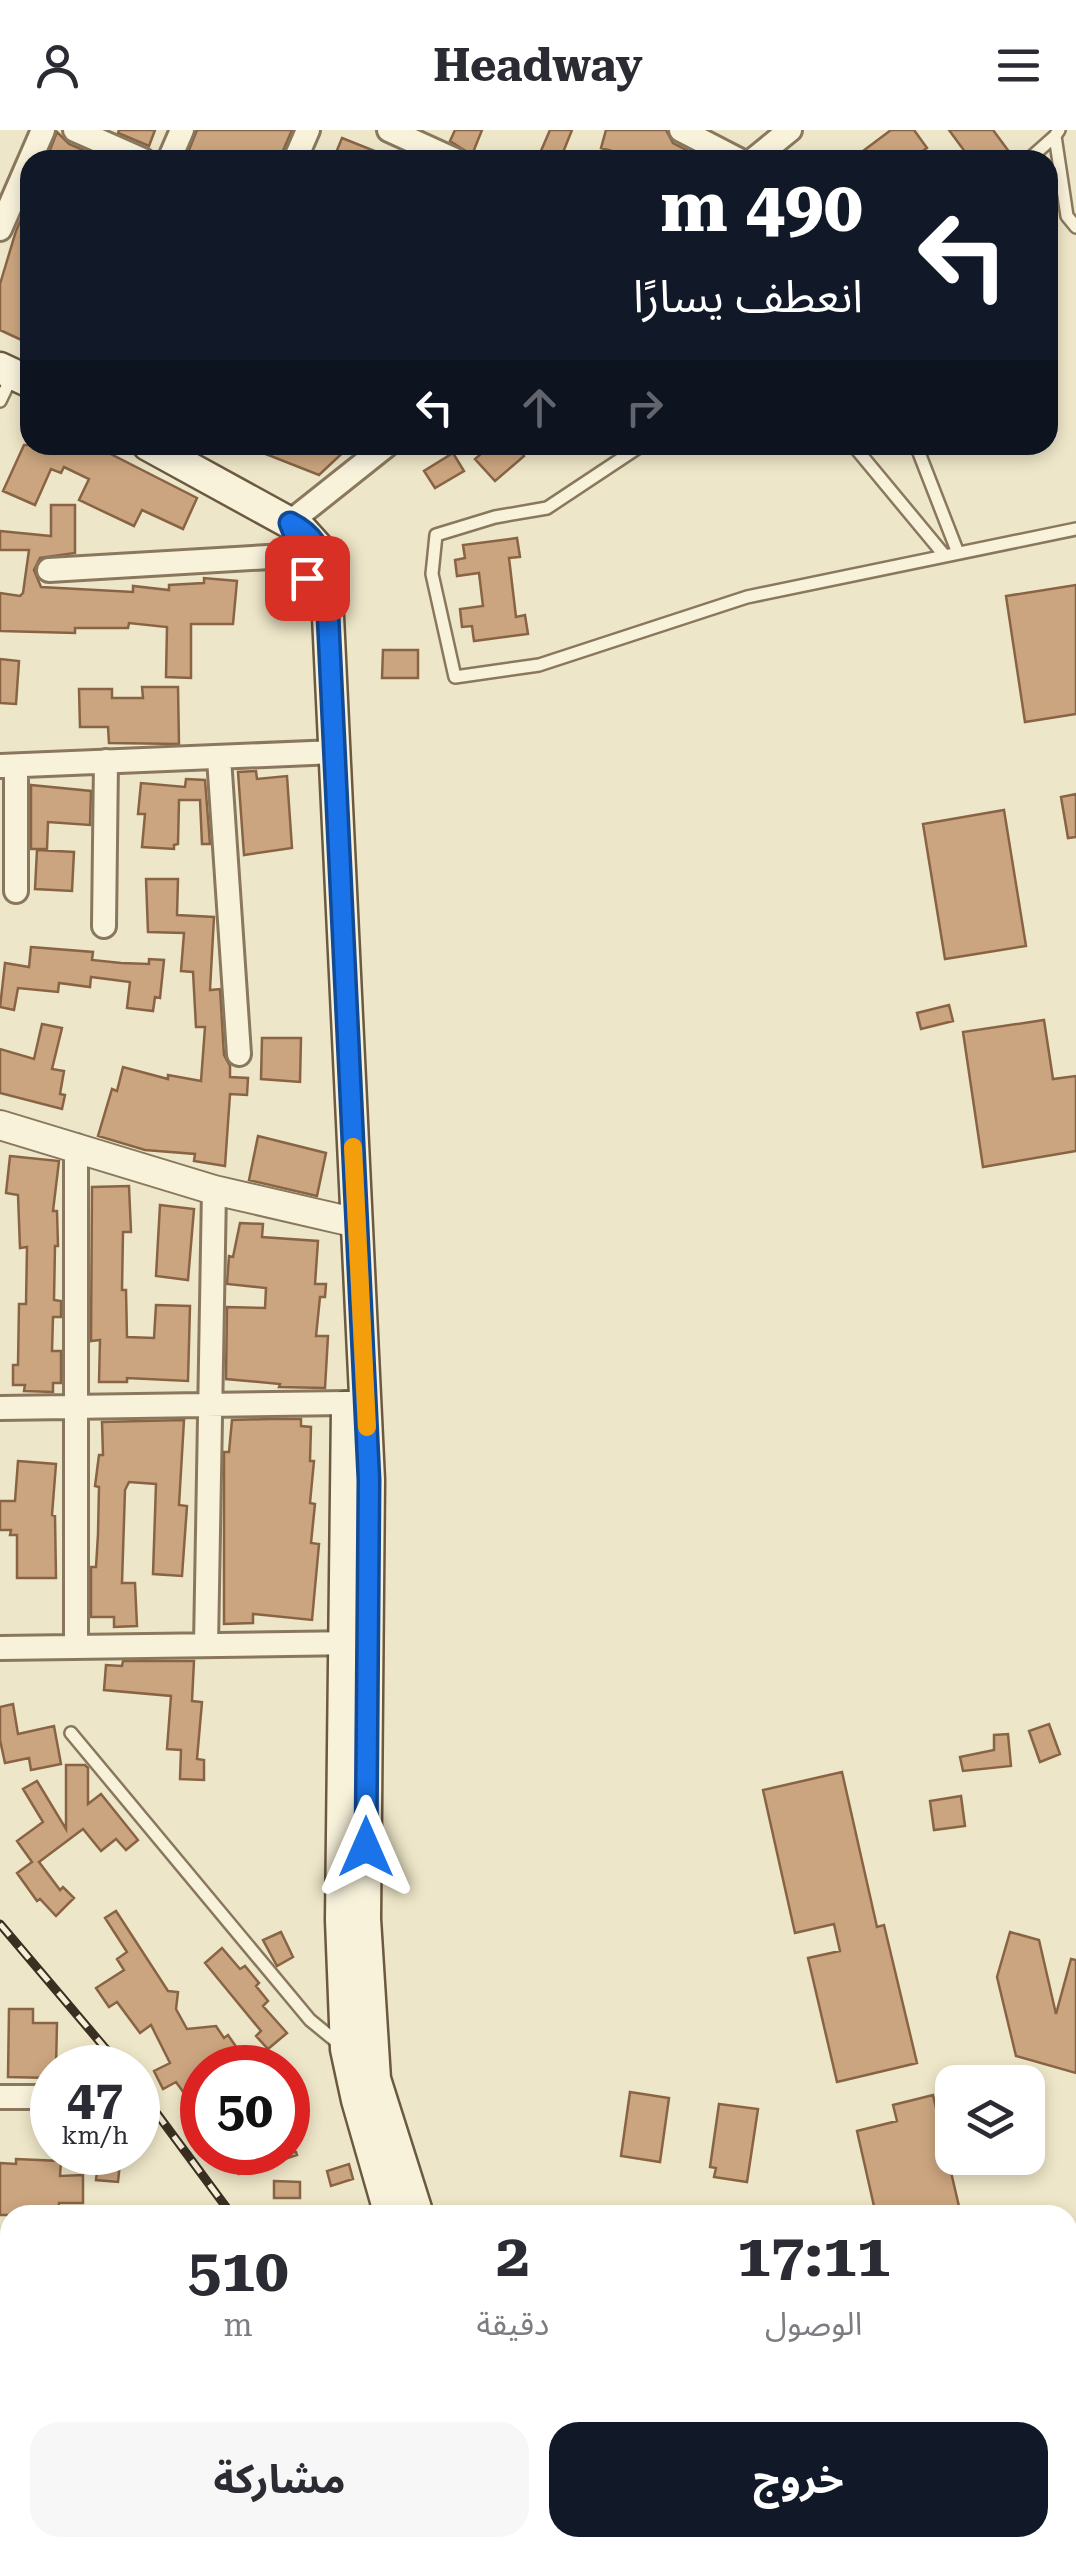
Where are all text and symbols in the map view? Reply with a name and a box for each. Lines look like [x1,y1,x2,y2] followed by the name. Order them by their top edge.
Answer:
[30,38,85,93] icon: person
[991,38,1046,93] icon: menu
[433,39,643,92] text: Headway
[660,166,863,248] text: 490 m
[898,190,1028,320] icon: left
[633,270,863,323] text: انعطف يسارًا
[407,380,462,435] icon: left
[512,380,567,435] icon: ahead
[617,380,672,435] icon: right
[265,536,350,621] pin
[280,551,335,606] icon: arrive
[314,1795,418,1899] position arrow
[180,2045,310,2175] speed limit sign: 50
[935,2065,1045,2175] map controls
[935,2065,1045,2175] button: layers
[67,2069,123,2127] text: 47
[62,2121,128,2150] text: km/h
[496,2220,530,2291] text: 2
[737,2220,890,2291] text: 17:11
[188,2235,289,2306] text: 510
[476,2305,549,2343] text: دقيقة
[765,2305,862,2343] text: الوصول
[224,2306,253,2344] text: m
[30,2422,529,2537] button: مشاركة
[549,2422,1048,2537] button: خروج

